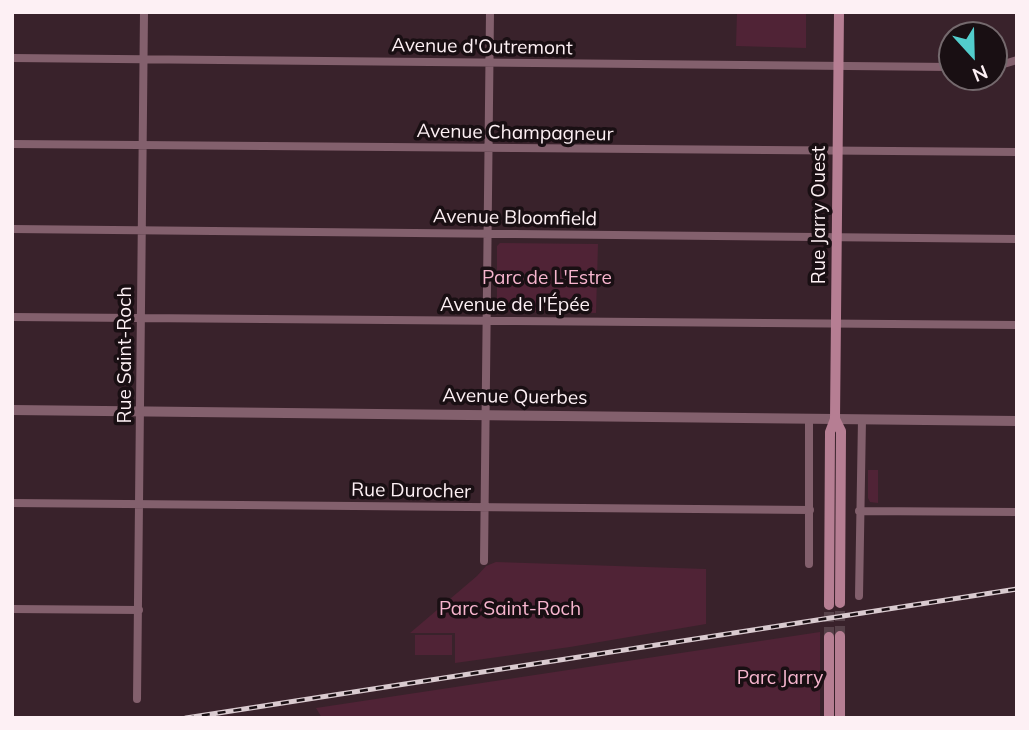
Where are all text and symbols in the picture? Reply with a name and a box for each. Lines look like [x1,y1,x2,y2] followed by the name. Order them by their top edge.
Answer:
[938,21,1008,91] north arrow
[391,34,573,60] street label: Avenue d'Outremont
[969,60,991,87] text: N
[416,120,614,146] street label: Avenue Champagneur
[808,146,830,284] street label: Rue Jarry Ouest
[433,205,597,231] street label: Avenue Bloomfield
[482,267,612,289] park label: Parc de L'Estre
[114,286,136,424] street label: Rue Saint-Roch
[440,294,590,316] street label: Avenue de l'Épée
[442,384,588,410] street label: Avenue Querbes
[351,479,471,503] street label: Rue Durocher
[439,598,581,620] park label: Parc Saint-Roch
[737,667,823,689] park label: Parc Jarry

